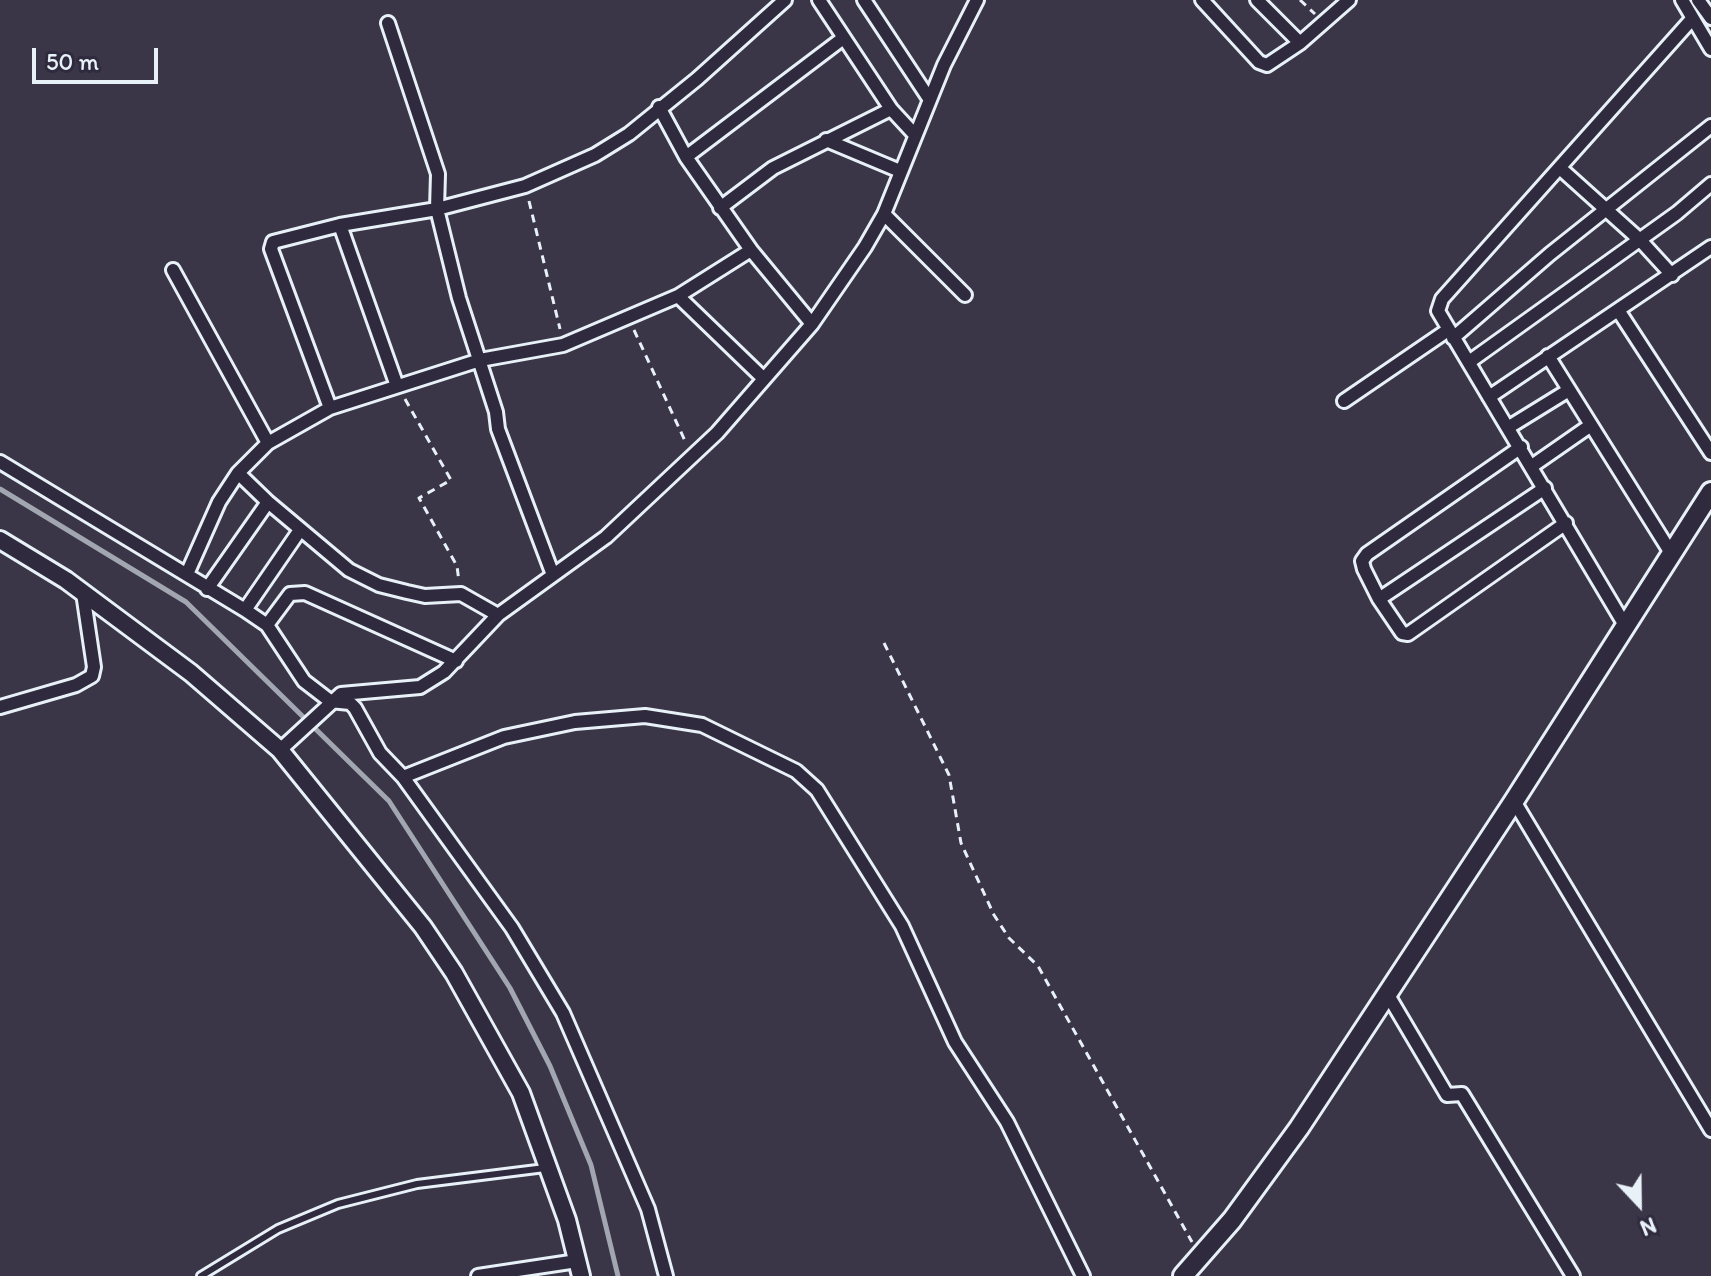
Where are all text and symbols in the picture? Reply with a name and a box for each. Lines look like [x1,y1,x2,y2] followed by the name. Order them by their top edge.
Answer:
[36,32,162,82] scale bar
[46,47,99,76] text: 50 m
[1599,1164,1679,1244] north arrow
[1636,1211,1660,1242] text: N

